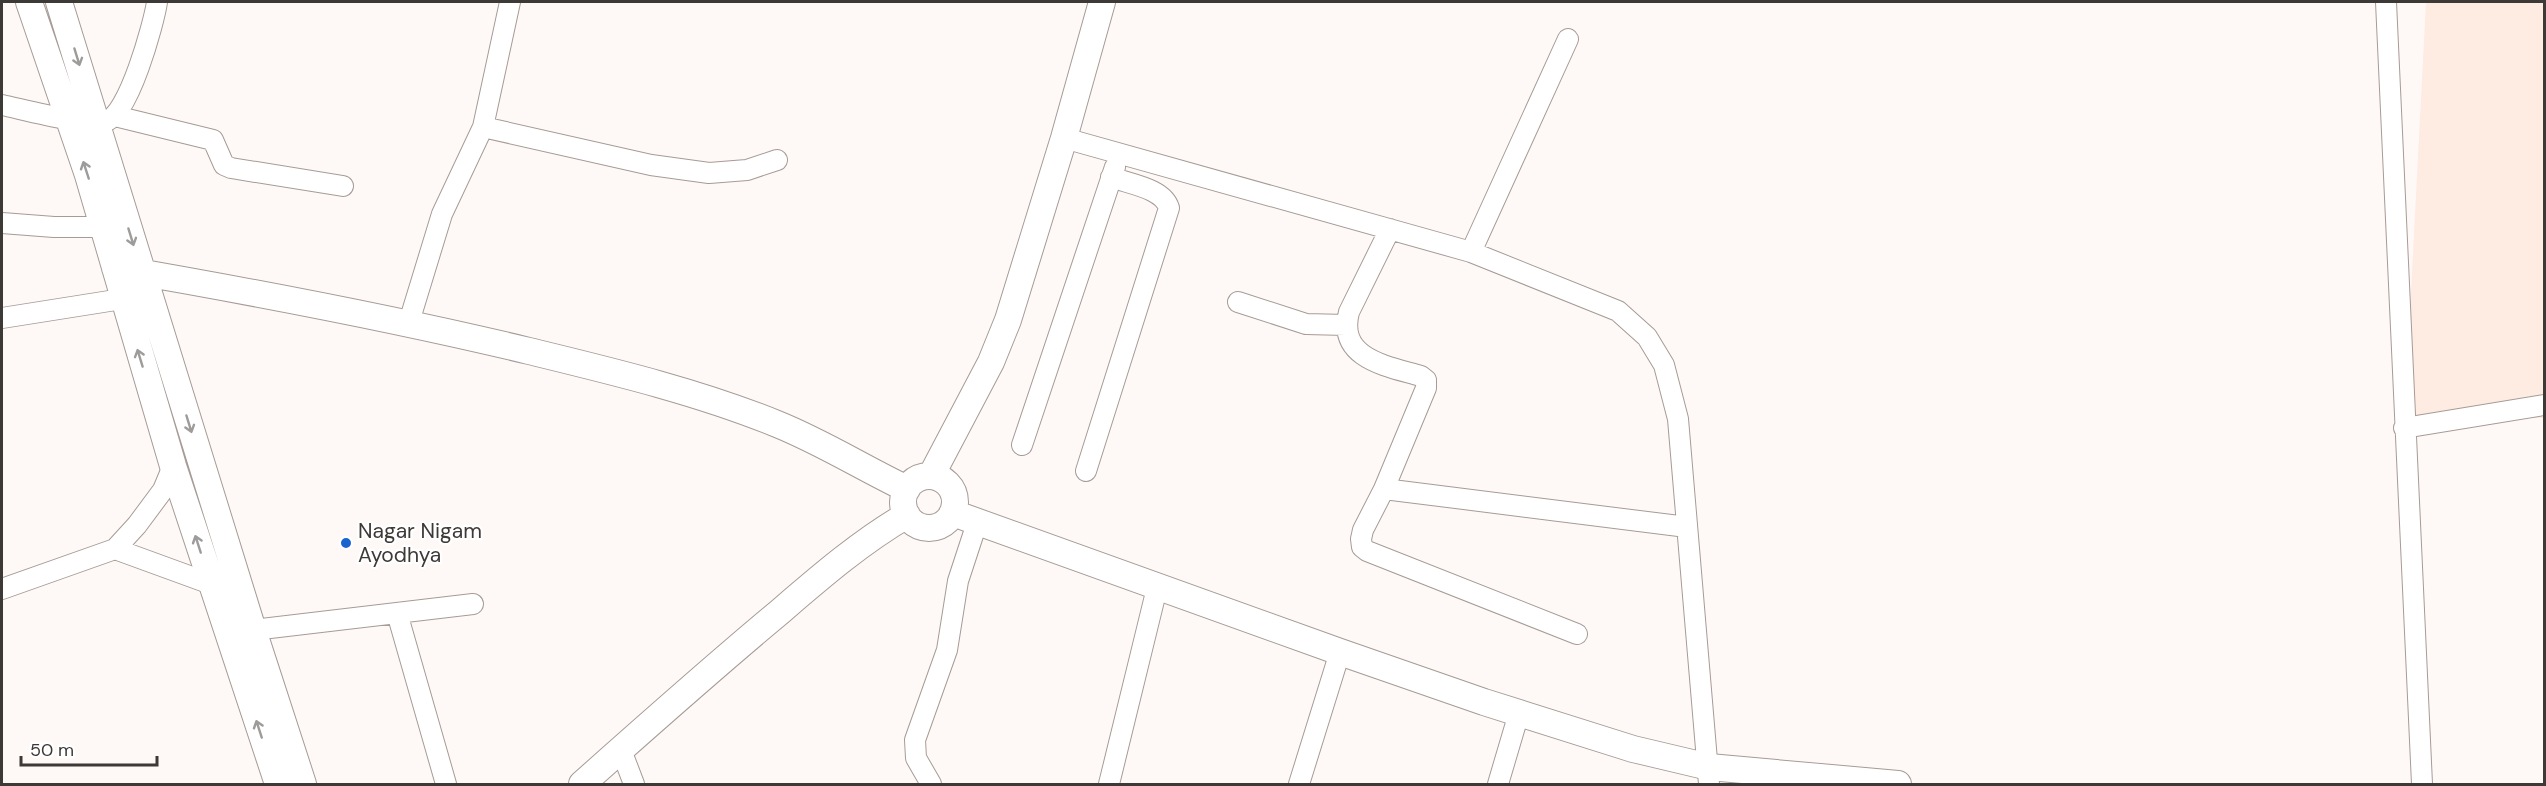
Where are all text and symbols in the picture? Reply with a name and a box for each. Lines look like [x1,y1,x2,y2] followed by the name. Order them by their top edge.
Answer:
[72,47,83,66] one-way arrow
[80,161,91,180] one-way arrow
[126,227,137,246] one-way arrow
[134,349,145,368] one-way arrow
[184,414,195,433] one-way arrow
[358,517,482,569] place label: Nagar Nigam Ayodhya
[192,535,203,554] one-way arrow
[339,536,353,550] marker: Nagar Nigam Ayodhya
[253,720,264,739] one-way arrow
[21,729,158,767] scale bar
[30,738,74,762] text: 50 m

